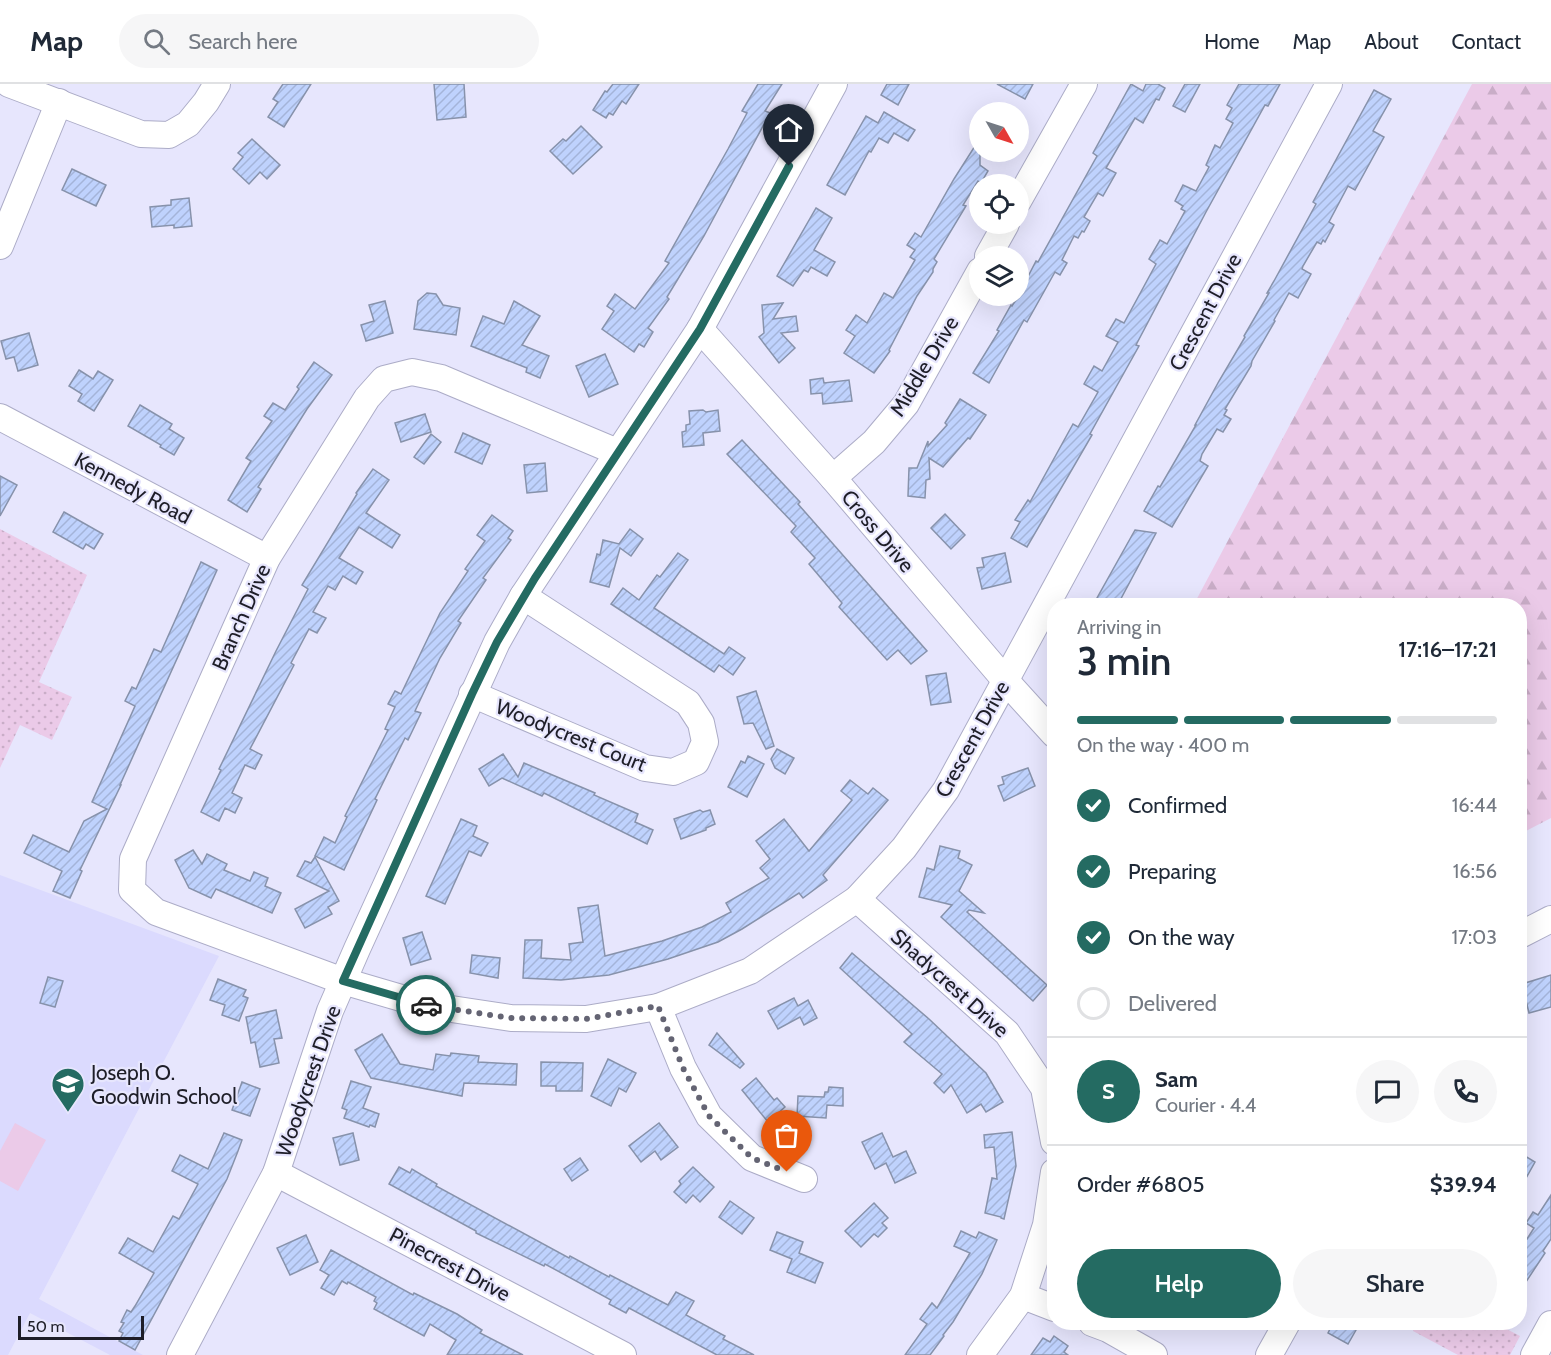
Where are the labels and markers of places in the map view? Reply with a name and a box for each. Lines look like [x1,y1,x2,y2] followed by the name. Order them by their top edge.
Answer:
[763,104,814,166] pin
[90,1060,237,1109] place label: Joseph O. Goodwin School
[50,1066,86,1113] school or university icon: Joseph O. Goodwin School
[761,1110,812,1172] pin

